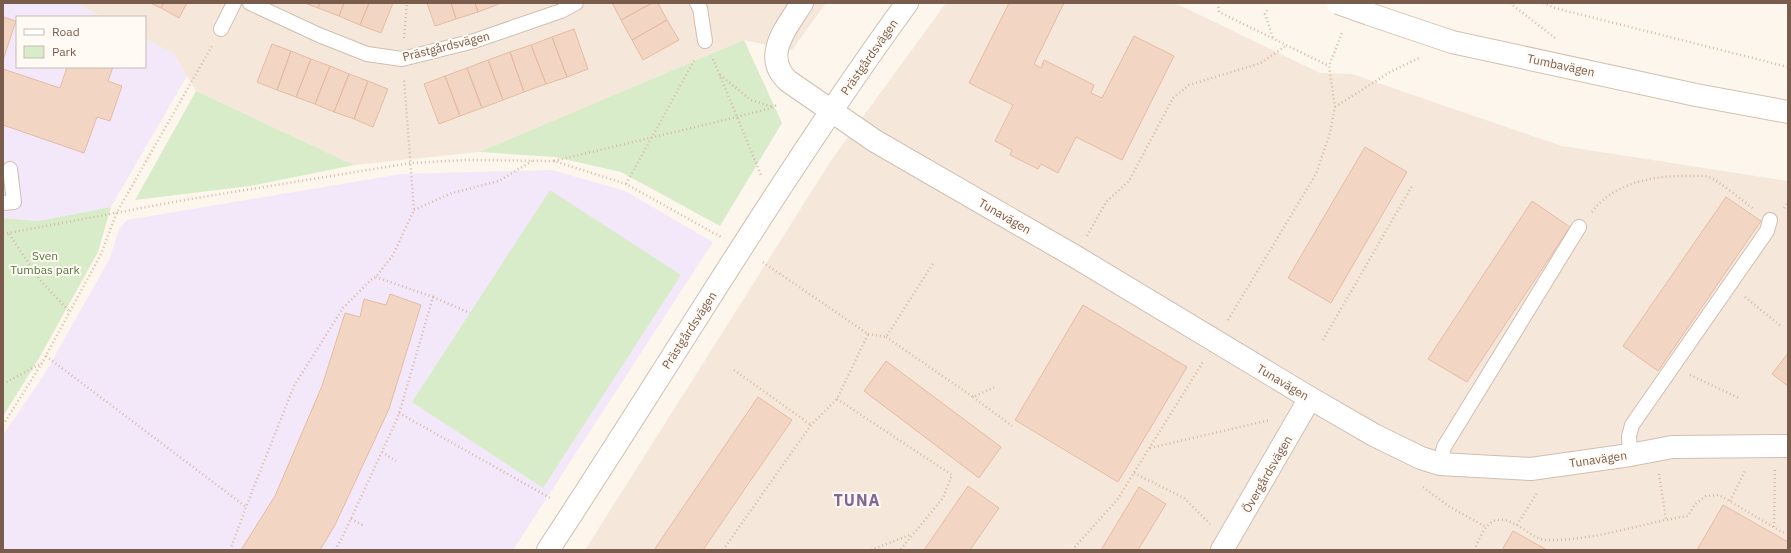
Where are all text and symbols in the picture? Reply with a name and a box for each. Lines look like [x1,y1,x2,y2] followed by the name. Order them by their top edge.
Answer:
[16,16,146,68] legend
[837,16,901,98] street label: Prästgårdsvägen
[52,24,80,39] text: Road
[401,28,491,64] street label: Prästgårdsvägen
[52,44,77,59] text: Park
[1526,51,1596,79] street label: Tumbavägen
[976,195,1034,237] street label: Tunavägen
[10,248,81,277] park label: Sven Tumbas park
[658,288,720,372] street label: Prästgårdsvägen
[1254,361,1312,403] street label: Tunavägen
[1239,433,1295,515] street label: Övergårdsvägen
[1568,448,1628,470] street label: Tunavägen
[834,490,881,510] district label: TUNA

